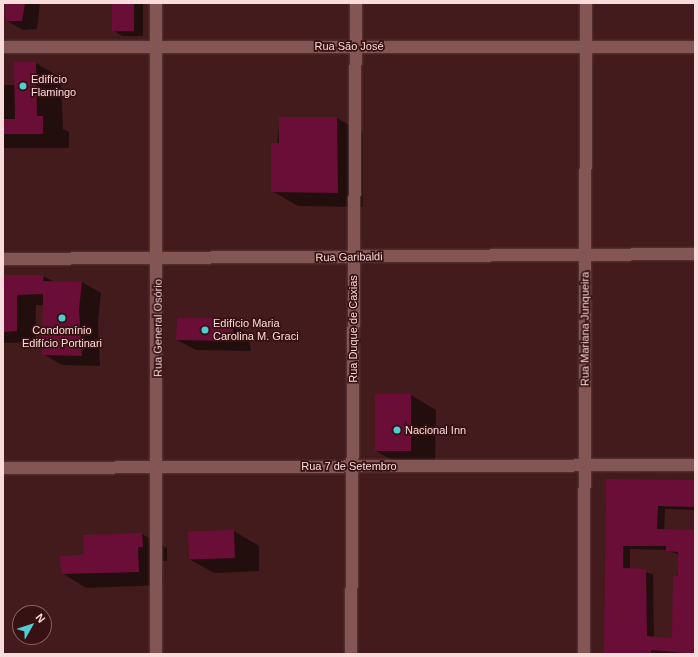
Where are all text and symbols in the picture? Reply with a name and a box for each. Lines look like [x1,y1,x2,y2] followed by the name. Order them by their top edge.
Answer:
[314,39,384,53] street label: Rua São José
[31,73,76,99] place label: Edifício Flamingo
[18,81,28,91] marker: Edifício Flamingo
[315,250,383,264] street label: Rua Garibaldi
[578,272,592,386] street label: Rua Mariana Junqueira
[346,275,360,383] street label: Rua Duque de Caxias
[151,279,165,377] street label: Rua General Osório
[57,313,67,323] marker: Condomínio Edifício Portinari
[213,317,299,343] place label: Edifício Maria Carolina M. Graci
[22,324,102,350] place label: Condomínio Edifício Portinari
[200,325,210,335] marker: Edifício Maria Carolina M. Graci
[405,423,466,437] place label: Nacional Inn
[392,425,402,435] marker: Nacional Inn
[301,459,397,473] street label: Rua 7 de Setembro
[12,605,52,645] north arrow
[33,611,48,625] text: N

